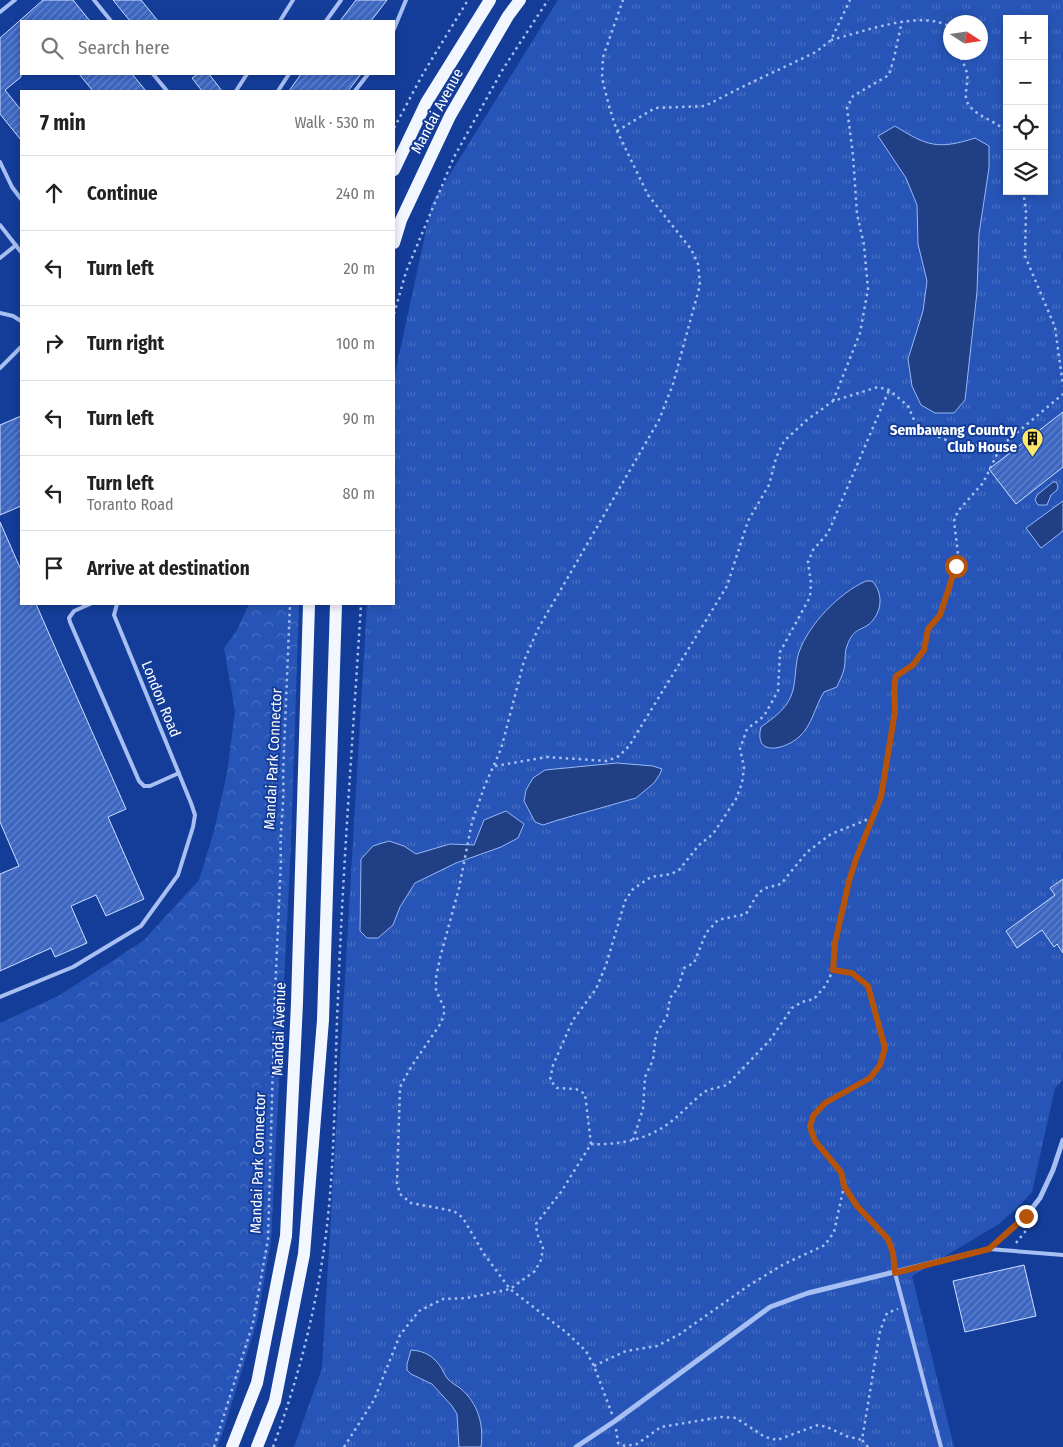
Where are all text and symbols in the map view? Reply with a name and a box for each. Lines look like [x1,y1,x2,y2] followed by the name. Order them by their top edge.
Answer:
[943,15,988,60] north arrow
[1003,15,1048,195] map controls
[1003,15,1048,60] button: +
[20,20,395,75] search box
[38,34,66,62] icon: search
[78,36,170,59] text: Search here
[1003,60,1048,105] button: −
[407,65,467,157] street label: Mandai Avenue
[1003,105,1048,150] button: locate
[40,110,86,136] text: 7 min
[294,113,375,132] text: Walk · 530 m
[1003,150,1048,195] button: layers
[40,179,68,207] icon: ahead
[87,182,158,205] text: Continue
[336,184,375,203] text: 240 m
[40,254,68,282] icon: left
[87,257,154,280] text: Turn left
[344,259,375,278] text: 20 m
[40,329,68,357] icon: right
[87,332,164,355] text: Turn right
[336,334,375,353] text: 100 m
[40,404,68,432] icon: left
[87,407,154,430] text: Turn left
[343,409,375,428] text: 90 m
[890,421,1018,456] place label: Sembawang Country Club House
[1021,427,1045,458] building icon: Sembawang Country Club House
[87,472,154,495] text: Turn left
[40,479,68,507] icon: left
[343,484,375,503] text: 80 m
[87,495,174,514] text: Toranto Road
[40,554,68,582] icon: arrive
[945,555,968,578] route start
[87,557,250,580] text: Arrive at destination
[138,658,184,740] street label: London Road
[260,687,286,830] street label: Mandai Park Connector
[268,982,290,1076] street label: Mandai Avenue
[247,1091,269,1234] street label: Mandai Park Connector
[1015,1205,1038,1228] route end

